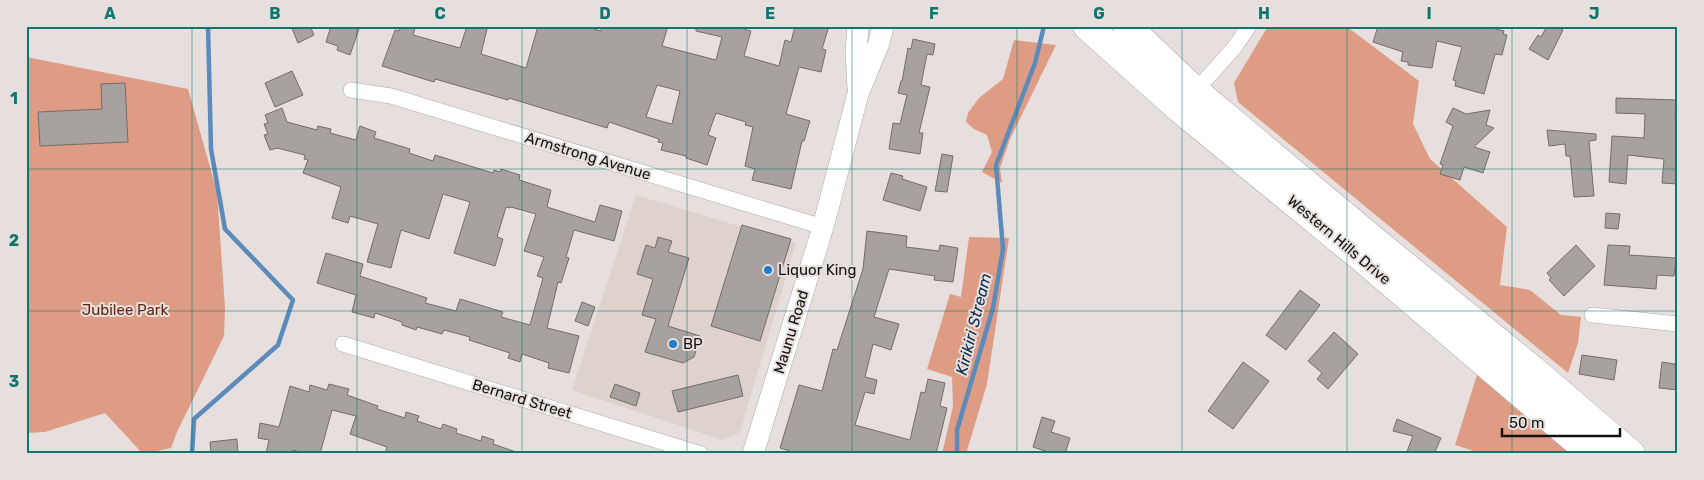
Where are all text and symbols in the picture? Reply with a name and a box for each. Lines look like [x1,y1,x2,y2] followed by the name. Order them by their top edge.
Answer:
[104,4,116,23] text: A
[269,4,281,23] text: B
[434,4,446,23] text: C
[599,4,611,23] text: D
[765,4,775,23] text: E
[929,4,939,23] text: F
[1093,4,1105,23] text: G
[1258,4,1270,23] text: H
[1426,4,1432,23] text: I
[1589,4,1599,23] text: J
[10,89,18,108] text: 1
[523,128,653,184] street label: Armstrong Avenue
[1284,191,1394,289] street label: Western Hills Drive
[9,231,19,250] text: 2
[778,261,856,279] place label: Liquor King
[762,264,774,276] marker: Liquor King
[952,271,995,377] water label: Kirikiri Stream
[770,288,812,376] street label: Maunu Road
[82,301,168,319] park label: Jubilee Park
[683,335,703,353] place label: BP
[667,338,679,350] marker: BP
[9,372,19,391] text: 3
[470,375,574,423] street label: Bernard Street
[1502,405,1619,437] scale bar
[1509,414,1544,432] text: 50 m

